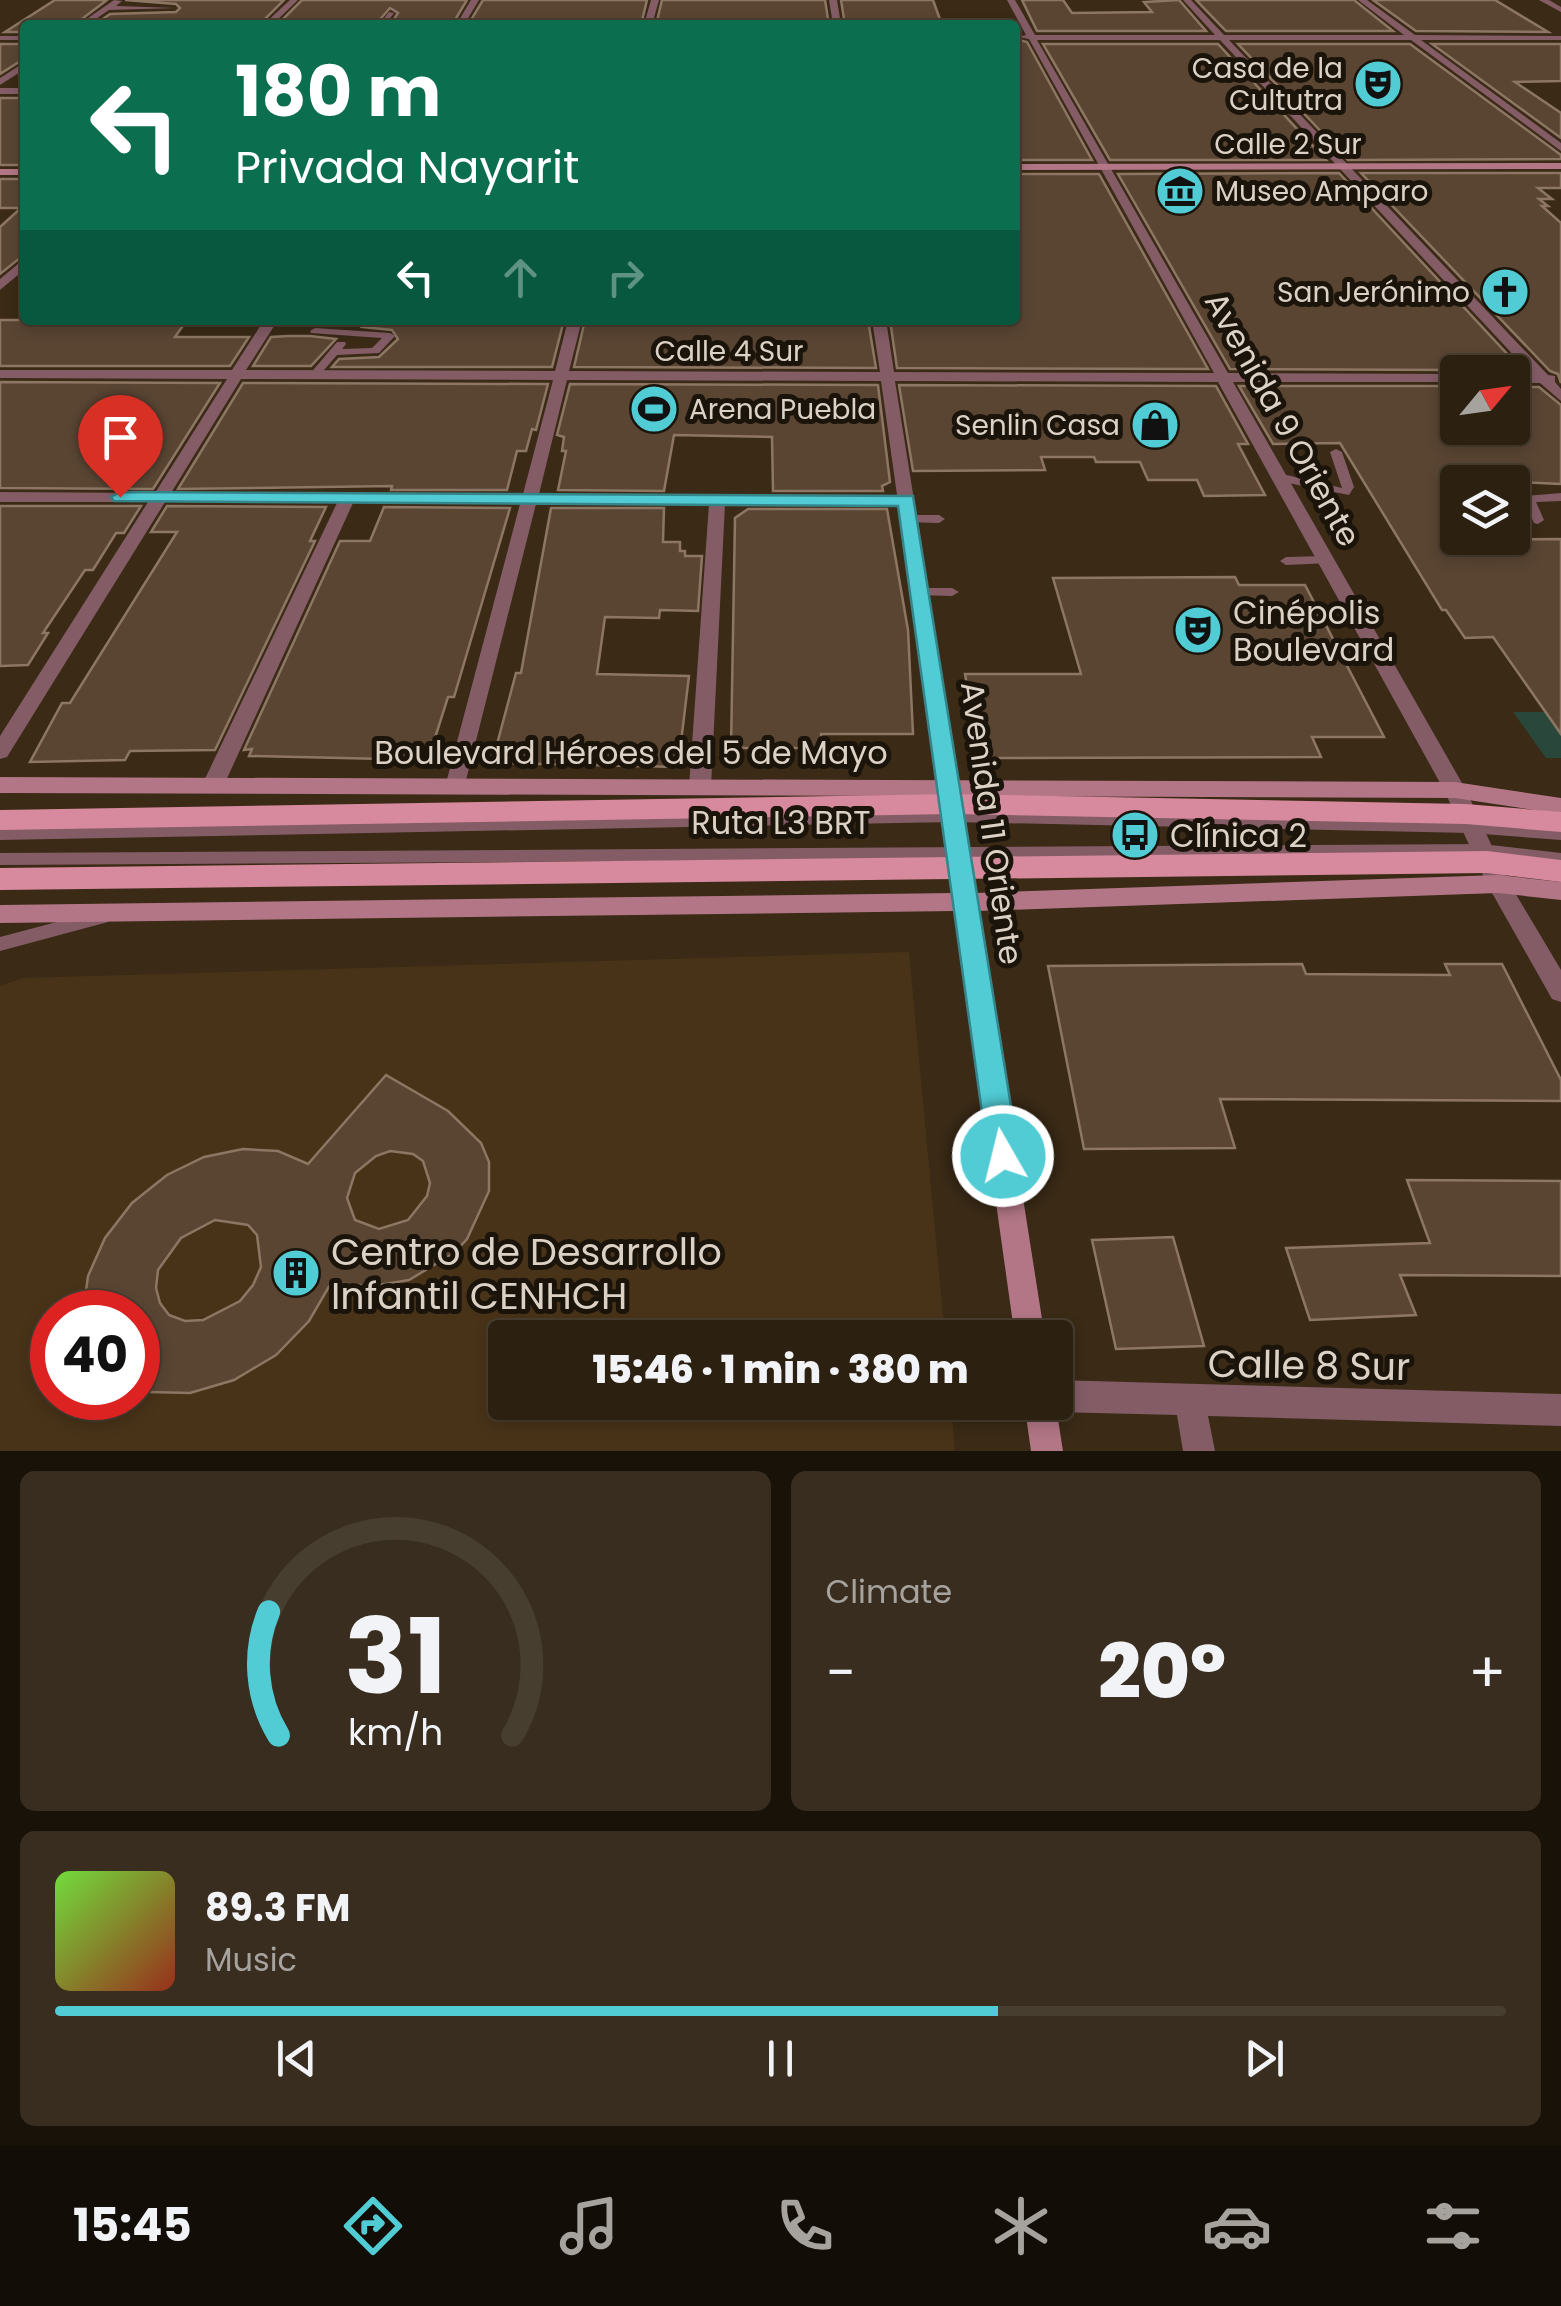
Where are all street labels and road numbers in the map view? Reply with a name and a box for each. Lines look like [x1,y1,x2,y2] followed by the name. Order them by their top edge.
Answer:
[1214,125,1362,164] street label: Calle 2 Sur
[1194,283,1372,555] street label: Avenida 9 Oriente
[654,332,804,371] street label: Calle 4 Sur
[950,679,1034,967] street label: Avenida 11 Oriente
[374,730,888,775] street label: Boulevard Héroes del 5 de Mayo
[691,800,871,845] street label: Ruta L3 BRT
[1207,1337,1411,1393] street label: Calle 8 Sur

